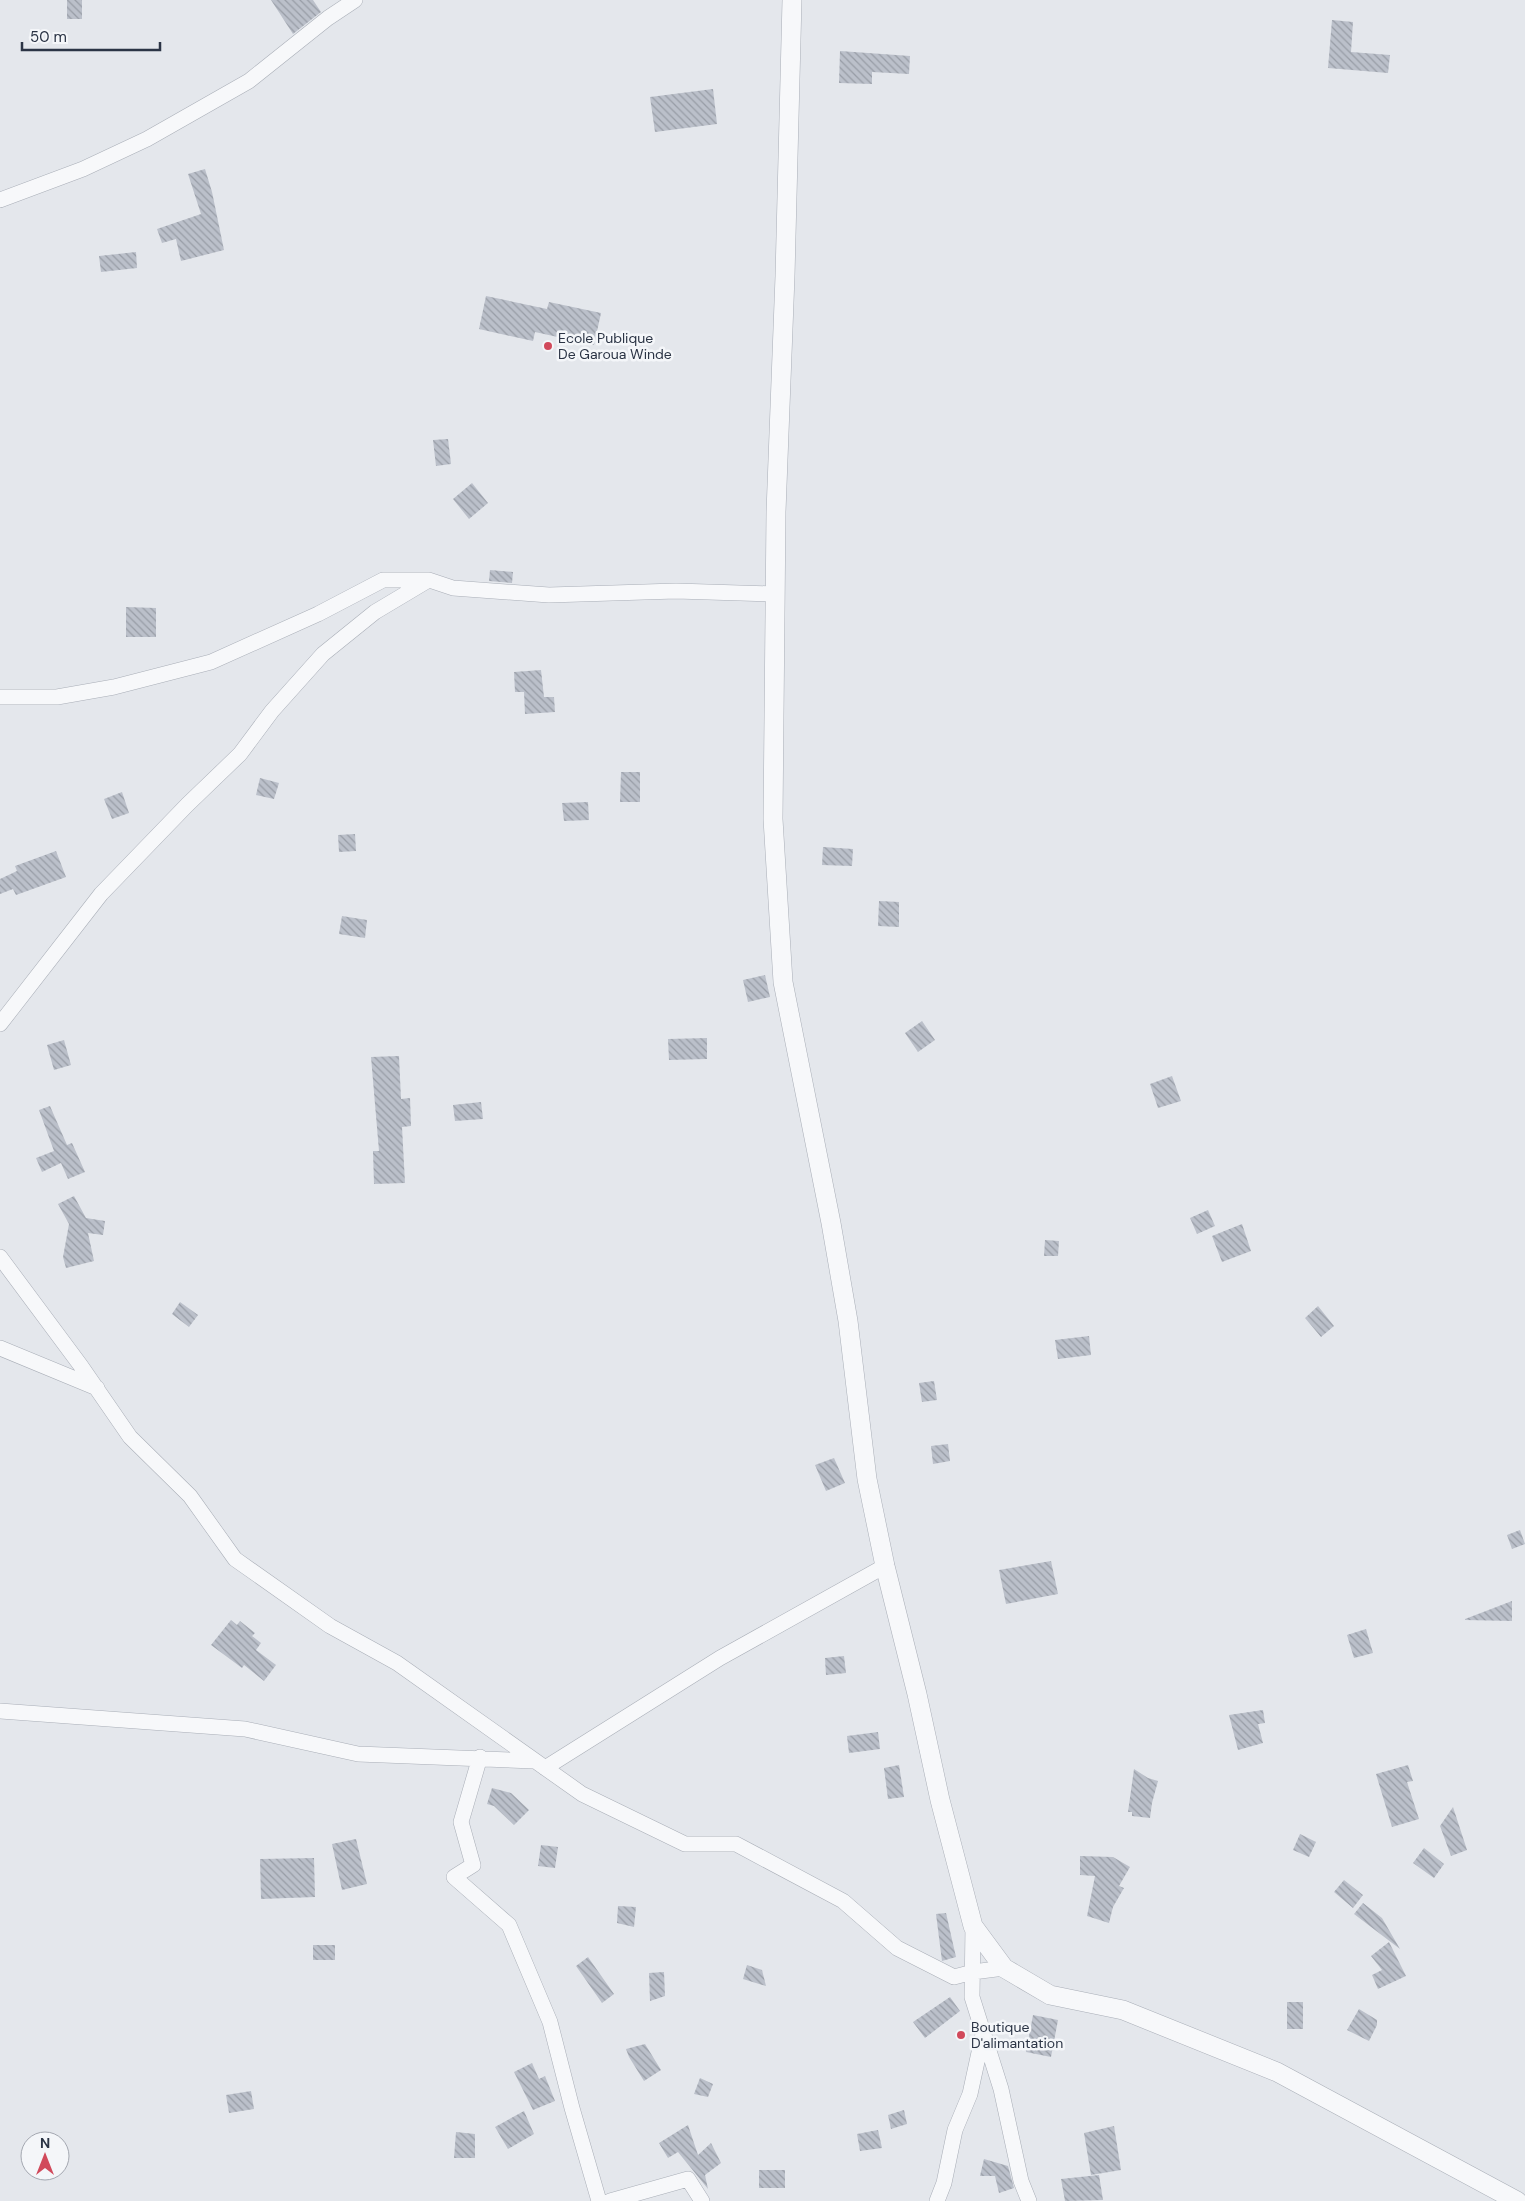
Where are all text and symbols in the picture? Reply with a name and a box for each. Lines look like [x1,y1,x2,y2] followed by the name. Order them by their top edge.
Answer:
[22,20,160,52] scale bar
[30,27,67,47] text: 50 m
[558,329,672,363] place label: Ecole Publique De Garoua Winde
[542,340,554,352] marker: Ecole Publique De Garoua Winde
[971,2018,1063,2052] place label: Boutique D'alimantation
[955,2029,967,2041] marker: Boutique D'alimantation
[20,2131,70,2181] north arrow
[40,2134,50,2152] text: N

